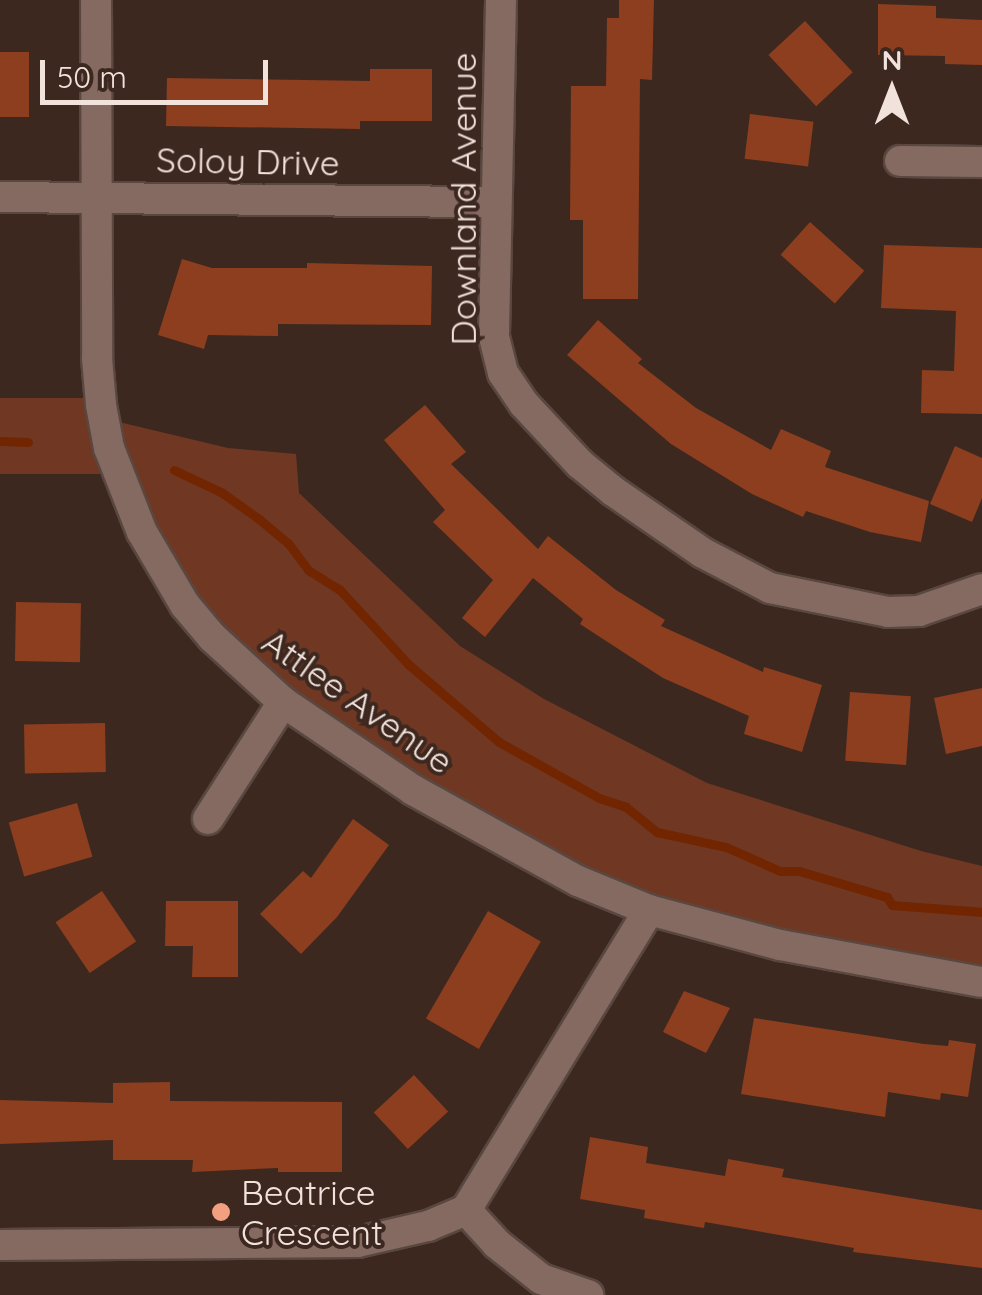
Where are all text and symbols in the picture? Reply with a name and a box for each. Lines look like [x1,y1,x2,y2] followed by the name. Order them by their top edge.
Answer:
[45,40,272,102] scale bar
[842,40,942,140] north arrow
[882,42,902,77] text: N
[442,52,484,346] street label: Downland Avenue
[57,58,127,96] text: 50 m
[156,138,340,184] street label: Soloy Drive
[255,620,461,782] street label: Attlee Avenue
[241,1171,383,1253] place label: Beatrice Crescent
[210,1201,232,1223] marker: Beatrice Crescent

